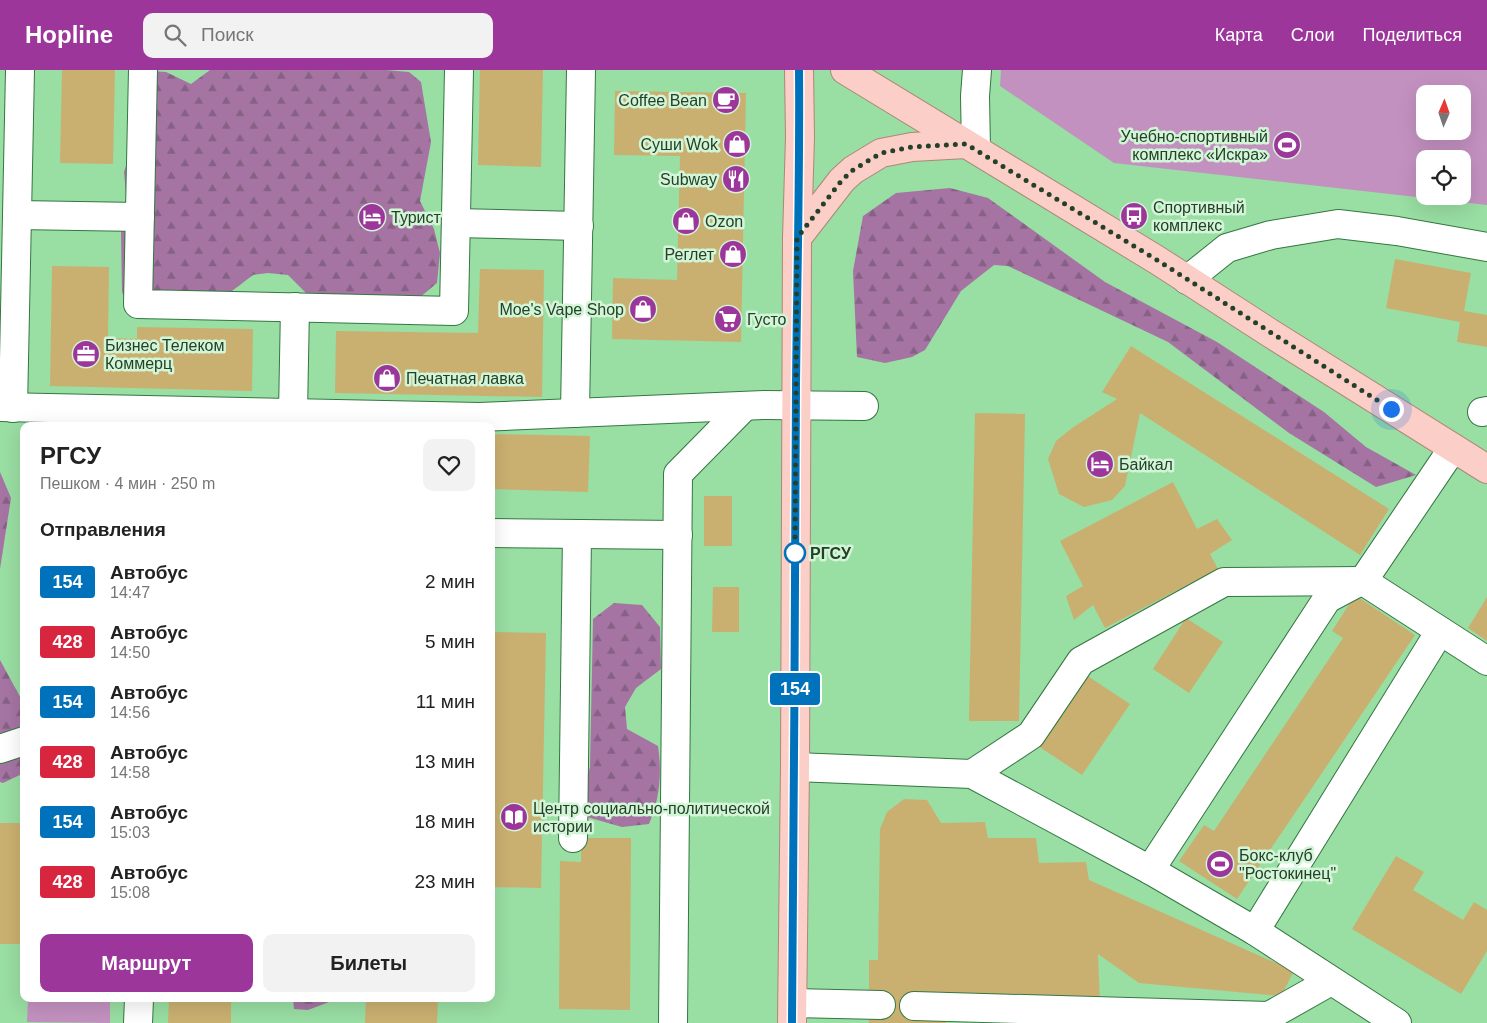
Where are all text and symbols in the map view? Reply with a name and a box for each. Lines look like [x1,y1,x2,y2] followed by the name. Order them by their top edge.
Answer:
[143,13,493,58] search box
[25,21,113,48] text: Hopline
[161,21,189,49] icon: search
[201,24,254,45] text: Поиск
[1215,25,1263,45] text: Карта
[1291,25,1335,45] text: Слои
[1363,25,1462,45] text: Поделиться
[711,85,741,115] cafe icon: Coffee Bean
[1416,85,1471,140] north arrow
[1416,85,1471,205] map controls
[618,92,707,109] place label: Coffee Bean
[1120,128,1268,163] place label: Учебно-спортивный комплекс «Искра»
[722,129,752,159] shop icon: Суши Wok
[1272,130,1302,160] sports icon: Учебно-спортивный комплекс «Искра»
[641,136,719,153] place label: Суши Wok
[1416,150,1471,205] button: locate
[721,164,751,194] restaurant icon: Subway
[660,171,717,188] place label: Subway
[1153,199,1245,234] place label: Спортивный комплекс
[1119,201,1149,231] bus stop icon: Спортивный комплекс
[357,202,387,232] hotel icon: Турист
[671,206,701,236] shop icon: Ozon
[391,209,442,226] place label: Турист
[705,213,743,230] place label: Ozon
[718,239,748,269] shop icon: Реглет
[665,246,715,263] place label: Реглет
[628,294,658,324] shop icon: Moe's Vape Shop
[499,301,624,318] place label: Moe's Vape Shop
[713,304,743,334] supermarket icon: Густо
[747,311,787,328] place label: Густо
[105,337,225,372] place label: Бизнес Телеком Коммерц
[71,339,101,369] office icon: Бизнес Телеком Коммерц
[372,363,402,393] shop icon: Печатная лавка
[406,370,524,387] place label: Печатная лавка
[1379,397,1404,422] your location
[423,439,475,491] button: heart
[40,442,101,469] text: РГСУ
[1085,449,1115,479] hotel icon: Байкал
[1119,456,1173,473] place label: Байкал
[40,475,215,492] text: Пешком · 4 мин · 250 m
[40,519,166,540] text: Отправления
[784,542,806,564] marker: РГСУ
[810,545,852,562] place label: РГСУ
[110,562,188,583] text: Автобус
[425,571,475,592] text: 2 мин
[52,572,83,592] text: 154
[110,584,150,601] text: 14:47
[110,622,188,643] text: Автобус
[425,631,475,652] text: 5 мин
[52,632,83,652] text: 428
[110,644,150,661] text: 14:50
[766,673,824,705] line badge: 154
[780,679,810,699] text: 154
[110,682,188,703] text: Автобус
[416,691,475,712] text: 11 мин
[52,692,83,712] text: 154
[110,704,150,721] text: 14:56
[110,742,188,763] text: Автобус
[414,751,475,772] text: 13 мин
[52,752,83,772] text: 428
[110,764,150,781] text: 14:58
[533,800,770,835] place label: Центр социально-политической истории
[110,802,188,823] text: Автобус
[499,802,529,832] library icon: Центр социально-политической истории
[414,811,475,832] text: 18 мин
[52,812,83,832] text: 154
[110,824,150,841] text: 15:03
[1239,847,1336,882] place label: Бокс-клуб "Ростокинец"
[1205,849,1235,879] sports icon: Бокс-клуб "Ростокинец"
[110,862,188,883] text: Автобус
[414,871,475,892] text: 23 мин
[52,872,83,892] text: 428
[110,884,150,901] text: 15:08
[40,934,253,992] button: Маршрут
[263,934,475,992] button: Билеты

